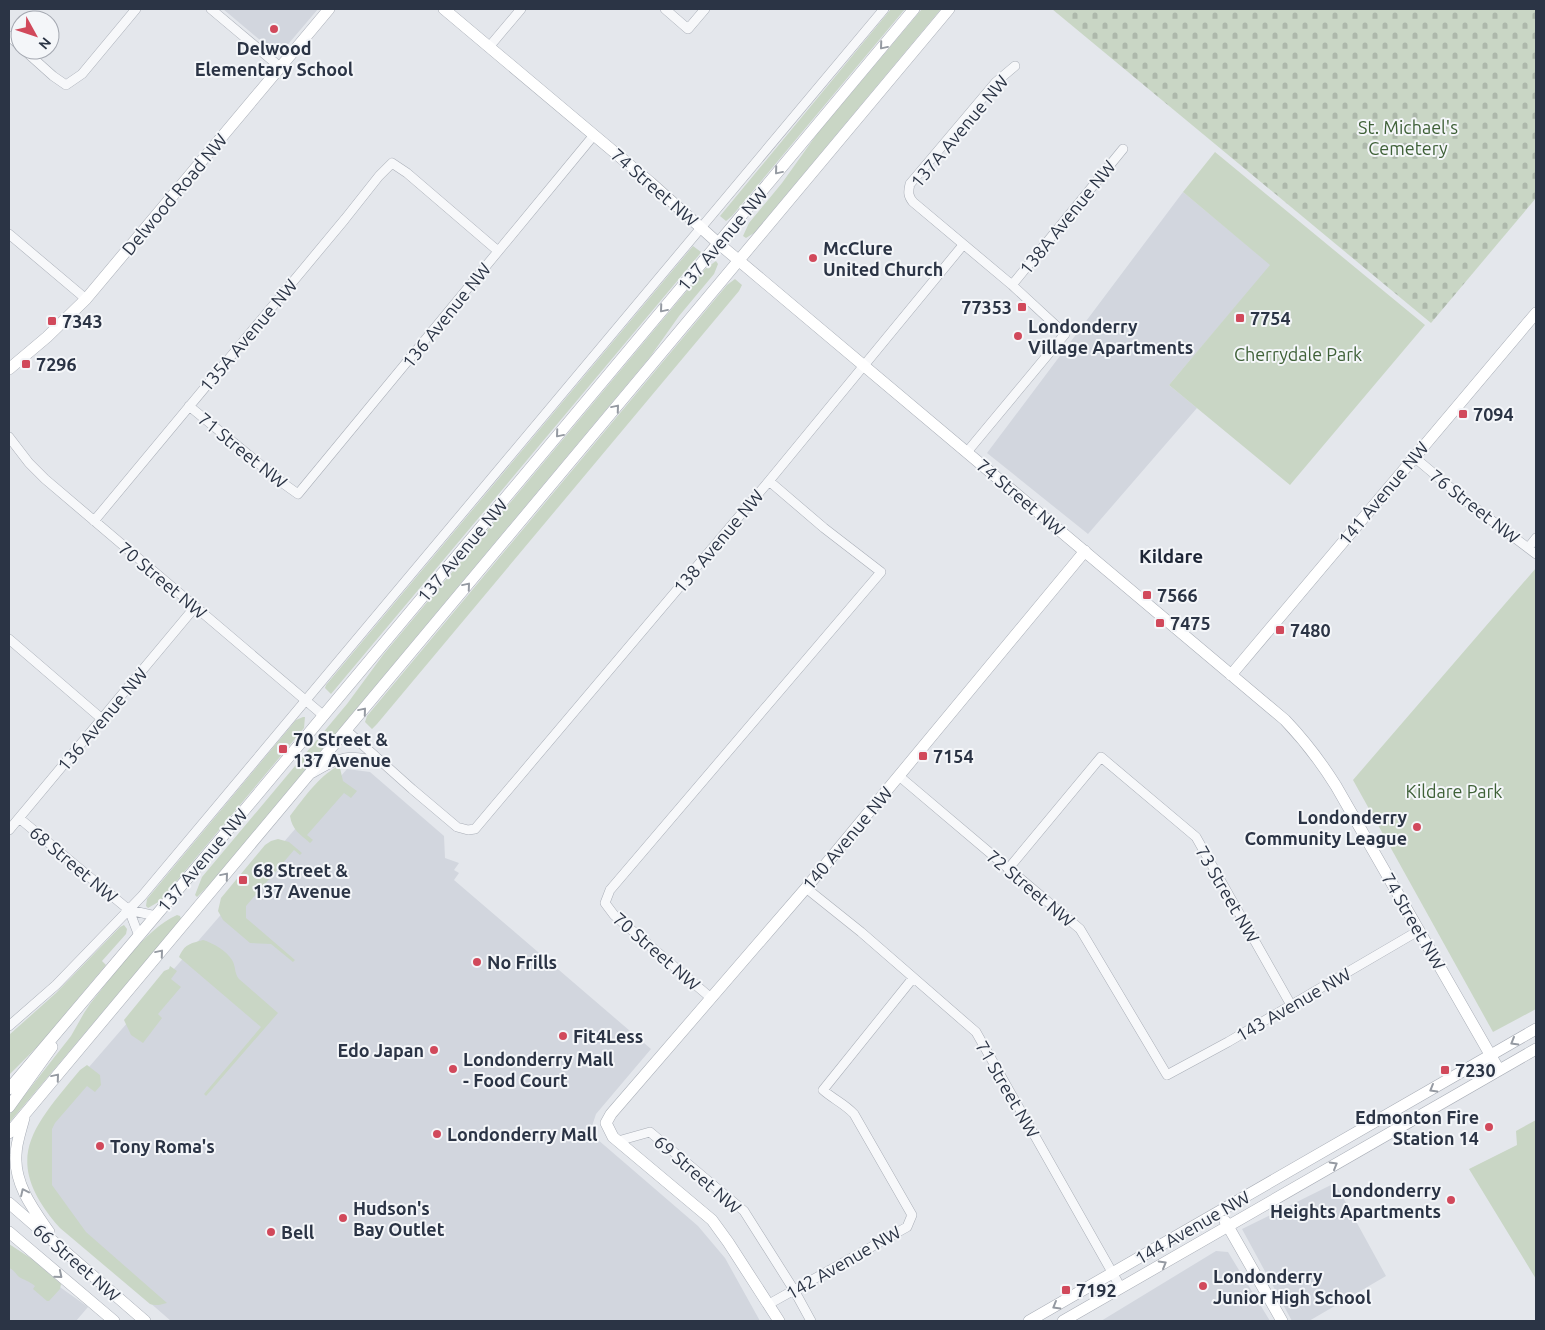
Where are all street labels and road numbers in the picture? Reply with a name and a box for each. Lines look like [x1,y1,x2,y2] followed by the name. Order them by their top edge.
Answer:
[906,70,1012,191] street label: 137A Avenue NW
[117,129,231,259] street label: Delwood Road NW
[608,144,703,230] street label: 74 Street NW
[1015,156,1119,278] street label: 138A Avenue NW
[673,183,771,295] street label: 137 Avenue NW
[398,258,495,371] street label: 136 Avenue NW
[195,274,301,395] street label: 135A Avenue NW
[195,408,292,492] street label: 71 Street NW
[1334,437,1432,549] street label: 141 Avenue NW
[973,455,1069,540] street label: 74 Street NW
[1426,465,1524,547] street label: 76 Street NW
[669,485,767,597] street label: 138 Avenue NW
[413,494,511,606] street label: 137 Avenue NW
[115,538,211,623] street label: 70 Street NW
[53,663,151,775] street label: 136 Avenue NW
[798,782,896,894] street label: 140 Avenue NW
[153,804,251,916] street label: 137 Avenue NW
[26,822,122,907] street label: 68 Street NW
[1192,842,1264,946] street label: 73 Street NW
[983,846,1079,931] street label: 72 Street NW
[1378,869,1450,973] street label: 74 Street NW
[610,908,705,994] street label: 70 Street NW
[1232,963,1354,1045] street label: 143 Avenue NW
[972,1037,1044,1141] street label: 71 Street NW
[651,1131,746,1217] street label: 69 Street NW
[1131,1186,1253,1268] street label: 144 Avenue NW
[30,1219,125,1305] street label: 66 Street NW
[782,1221,904,1303] street label: 142 Avenue NW

